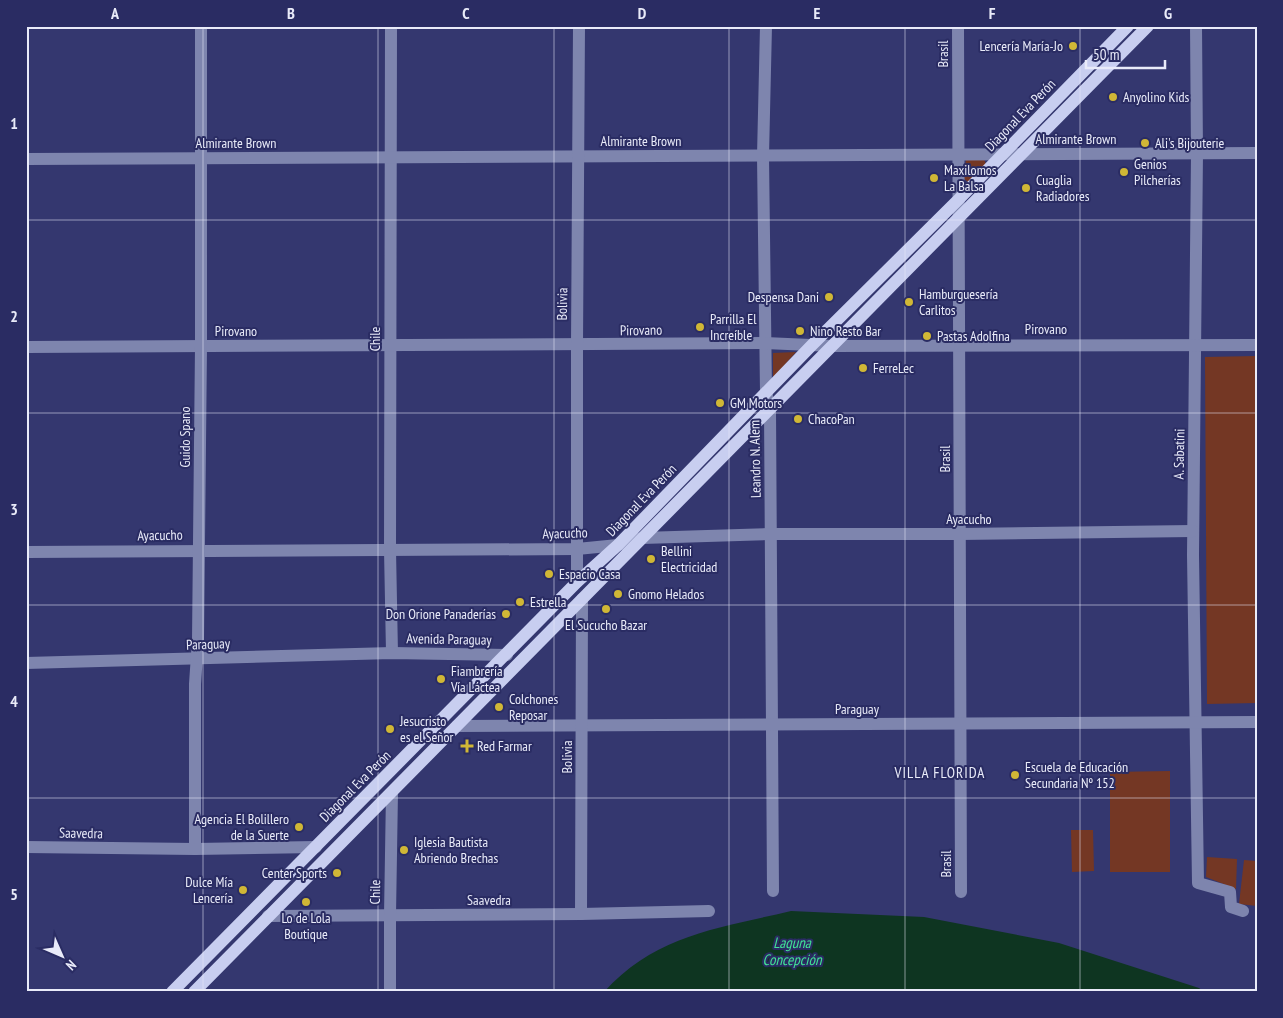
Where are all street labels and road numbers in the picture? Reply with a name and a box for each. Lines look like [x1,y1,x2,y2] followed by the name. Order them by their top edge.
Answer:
[934,40,952,68] street label: Brasil
[981,75,1059,155] street label: Diagonal Eva Perón
[1036,130,1116,148] street label: Almirante Brown
[601,132,681,150] street label: Almirante Brown
[196,134,276,152] street label: Almirante Brown
[553,287,571,321] street label: Bolivia
[1025,320,1067,338] street label: Pirovano
[620,321,662,339] street label: Pirovano
[215,322,257,340] street label: Pirovano
[366,326,384,351] street label: Chile
[176,407,194,467] street label: Guido Spano
[745,420,765,498] street label: Leandro N. Alem
[1170,428,1188,480] street label: A. Sabatini
[936,445,954,473] street label: Brasil
[602,460,680,540] street label: Diagonal Eva Perón
[946,510,992,528] street label: Ayacucho
[542,523,588,543] street label: Ayacucho
[137,526,183,544] street label: Ayacucho
[406,629,492,649] street label: Avenida Paraguay
[186,634,231,654] street label: Paraguay
[835,700,880,718] street label: Paraguay
[558,740,576,774] street label: Bolivia
[315,746,395,826] street label: Diagonal Eva Perón
[59,824,103,842] street label: Saavedra
[937,850,955,878] street label: Brasil
[366,879,384,904] street label: Chile
[467,891,511,909] street label: Saavedra

